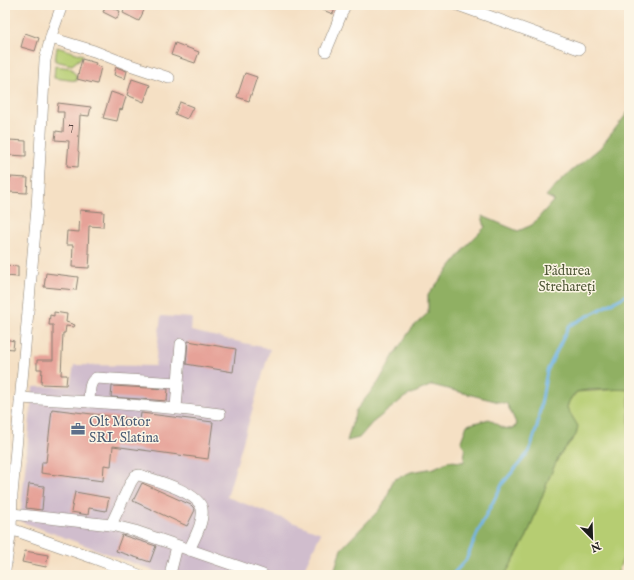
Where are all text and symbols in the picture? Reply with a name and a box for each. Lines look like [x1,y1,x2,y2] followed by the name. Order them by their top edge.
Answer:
[68,119,74,134] house number: 7
[538,262,596,296] park label: Pădurea Strehareți
[89,413,160,447] place label: Olt Motor SRL Slatina
[70,421,86,437] office icon: Olt Motor SRL Slatina
[572,518,612,558] north arrow
[588,538,604,555] text: N

